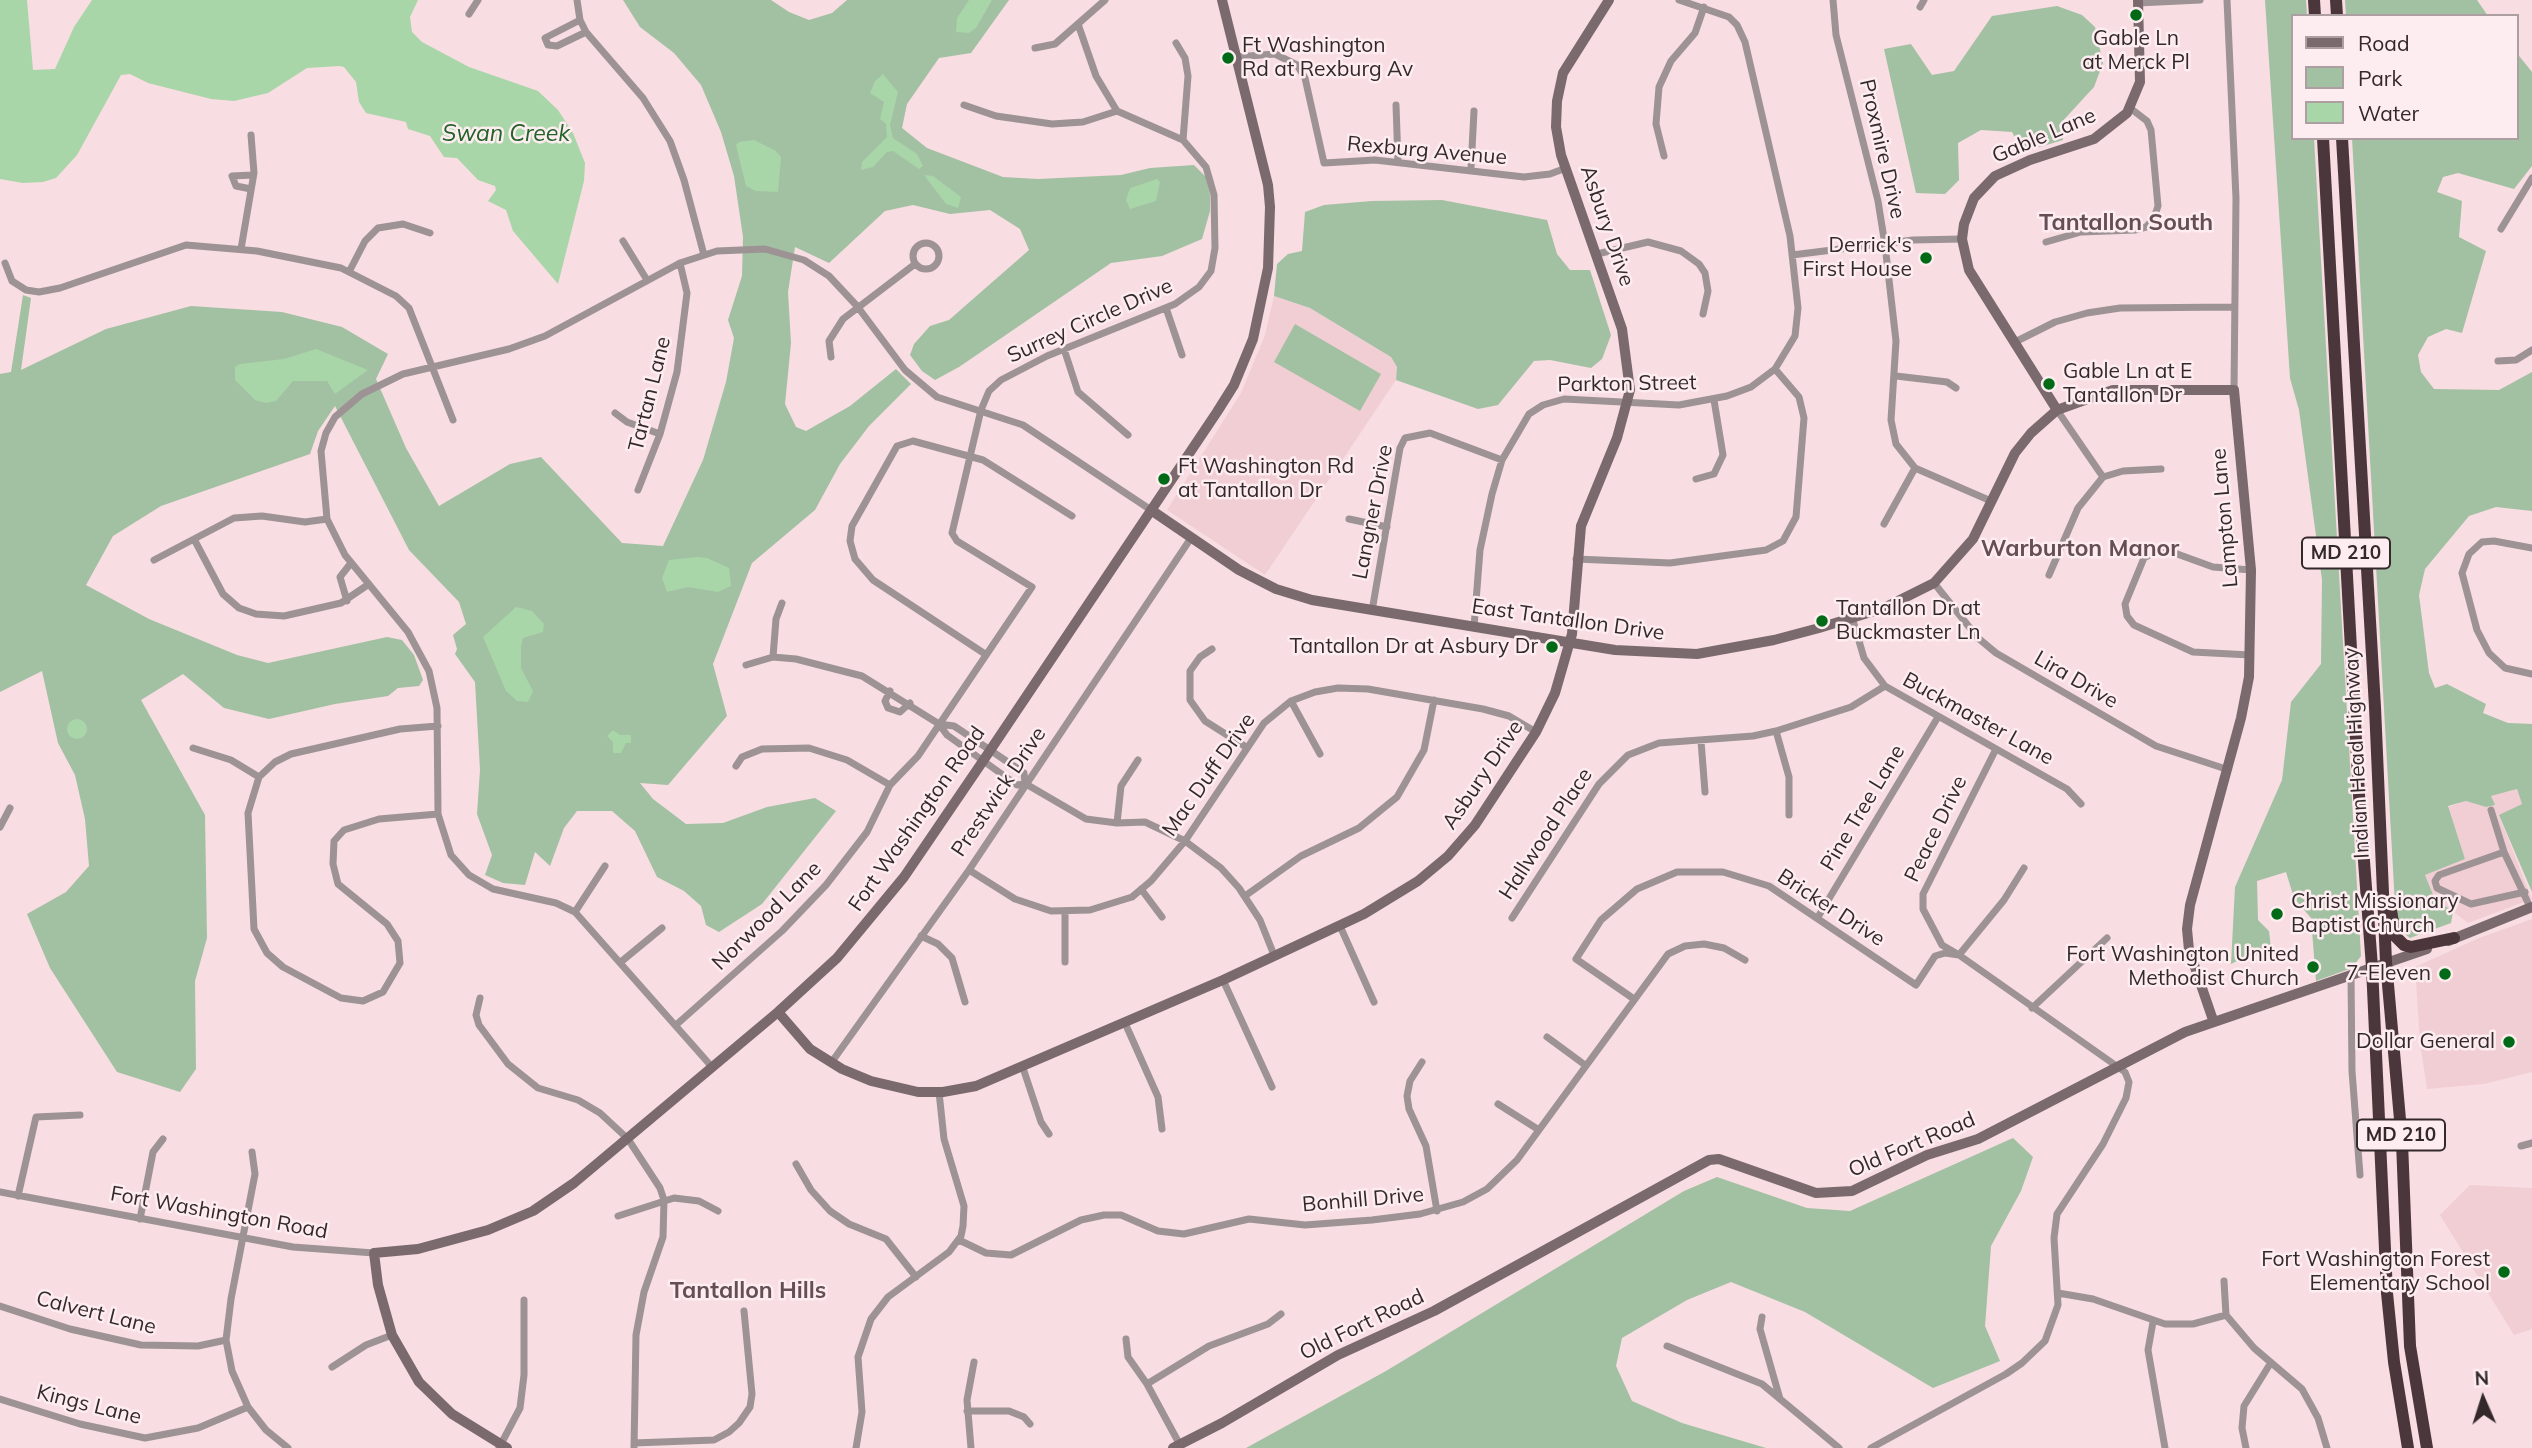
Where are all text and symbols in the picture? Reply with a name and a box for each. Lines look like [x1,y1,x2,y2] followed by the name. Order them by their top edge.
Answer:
[2128,7,2144,23] marker: Gable Ln at Merck Pl
[2290,14,2518,140] legend
[2082,26,2190,76] place label: Gable Ln at Merck Pl
[2358,30,2409,56] text: Road
[1242,33,1413,83] place label: Ft Washington Rd at Rexburg Av
[1220,50,1236,66] marker: Ft Washington Rd at Rexburg Av
[2358,65,2402,91] text: Park
[1854,77,1910,221] street label: Proxmire Drive
[2358,100,2419,126] text: Water
[1988,103,2100,169] street label: Gable Lane
[442,120,570,148] water label: Swan Creek
[1346,131,1508,171] street label: Rexburg Avenue
[1575,162,1639,290] street label: Asbury Drive
[2039,209,2213,237] district label: Tantallon South
[1803,233,1912,283] place label: Derrick's First House
[1918,250,1934,266] marker: Derrick's First House
[1004,273,1176,369] street label: Surrey Circle Drive
[624,334,676,454] street label: Tartan Lane
[2063,359,2192,409] place label: Gable Ln at E Tantallon Dr
[1557,370,1697,398] street label: Parkton Street
[2041,376,2057,392] marker: Gable Ln at E Tantallon Dr
[1348,443,1398,581] street label: Langner Drive
[2206,447,2244,589] street label: Lampton Lane
[1178,454,1354,504] place label: Ft Washington Rd at Tantallon Dr
[1156,471,1172,487] marker: Ft Washington Rd at Tantallon Dr
[1981,535,2179,563] district label: Warburton Manor
[2302,538,2390,568] road number: MD 210
[1470,594,1666,646] street label: East Tantallon Drive
[1836,596,1980,646] place label: Tantallon Dr at Buckmaster Ln
[1814,613,1830,629] marker: Tantallon Dr at Buckmaster Ln
[1289,634,1538,660] place label: Tantallon Dr at Asbury Dr
[1544,639,1560,655] marker: Tantallon Dr at Asbury Dr
[2030,646,2122,714] street label: Lira Drive
[2339,647,2375,859] street label: Indian Head Highway
[1898,667,2058,771] street label: Buckmaster Lane
[1157,709,1261,841] street label: Mac Duff Drive
[1437,716,1529,834] street label: Asbury Drive
[843,722,991,916] street label: Fort Washington Road
[946,722,1052,862] street label: Prestwick Drive
[1815,740,1911,876] street label: Pine Tree Lane
[1494,764,1598,904] street label: Hallwood Place
[1899,772,1973,886] street label: Peace Drive
[707,856,827,976] street label: Norwood Lane
[1773,864,1889,952] street label: Bricker Drive
[2291,889,2459,939] place label: Christ Missionary Baptist Church
[2269,906,2285,922] marker: Christ Missionary Baptist Church
[2066,942,2299,992] place label: Fort Washington United Methodist Church
[2305,959,2321,975] marker: Fort Washington United Methodist Church
[2346,961,2431,987] place label: 7-Eleven
[2437,966,2453,982] marker: 7-Eleven
[2356,1029,2495,1055] place label: Dollar General
[2501,1034,2517,1050] marker: Dollar General
[1845,1107,1979,1183] street label: Old Fort Road
[2357,1120,2445,1150] road number: MD 210
[108,1181,330,1245] street label: Fort Washington Road
[1301,1182,1425,1218] street label: Bonhill Drive
[2261,1247,2490,1297] place label: Fort Washington Forest Elementary School
[2496,1264,2512,1280] marker: Fort Washington Forest Elementary School
[670,1277,826,1305] district label: Tantallon Hills
[1296,1284,1428,1366] street label: Old Fort Road
[33,1286,159,1340] street label: Calvert Lane
[2448,1364,2518,1434] north arrow
[2474,1366,2490,1390] text: N
[34,1380,144,1430] street label: Kings Lane

